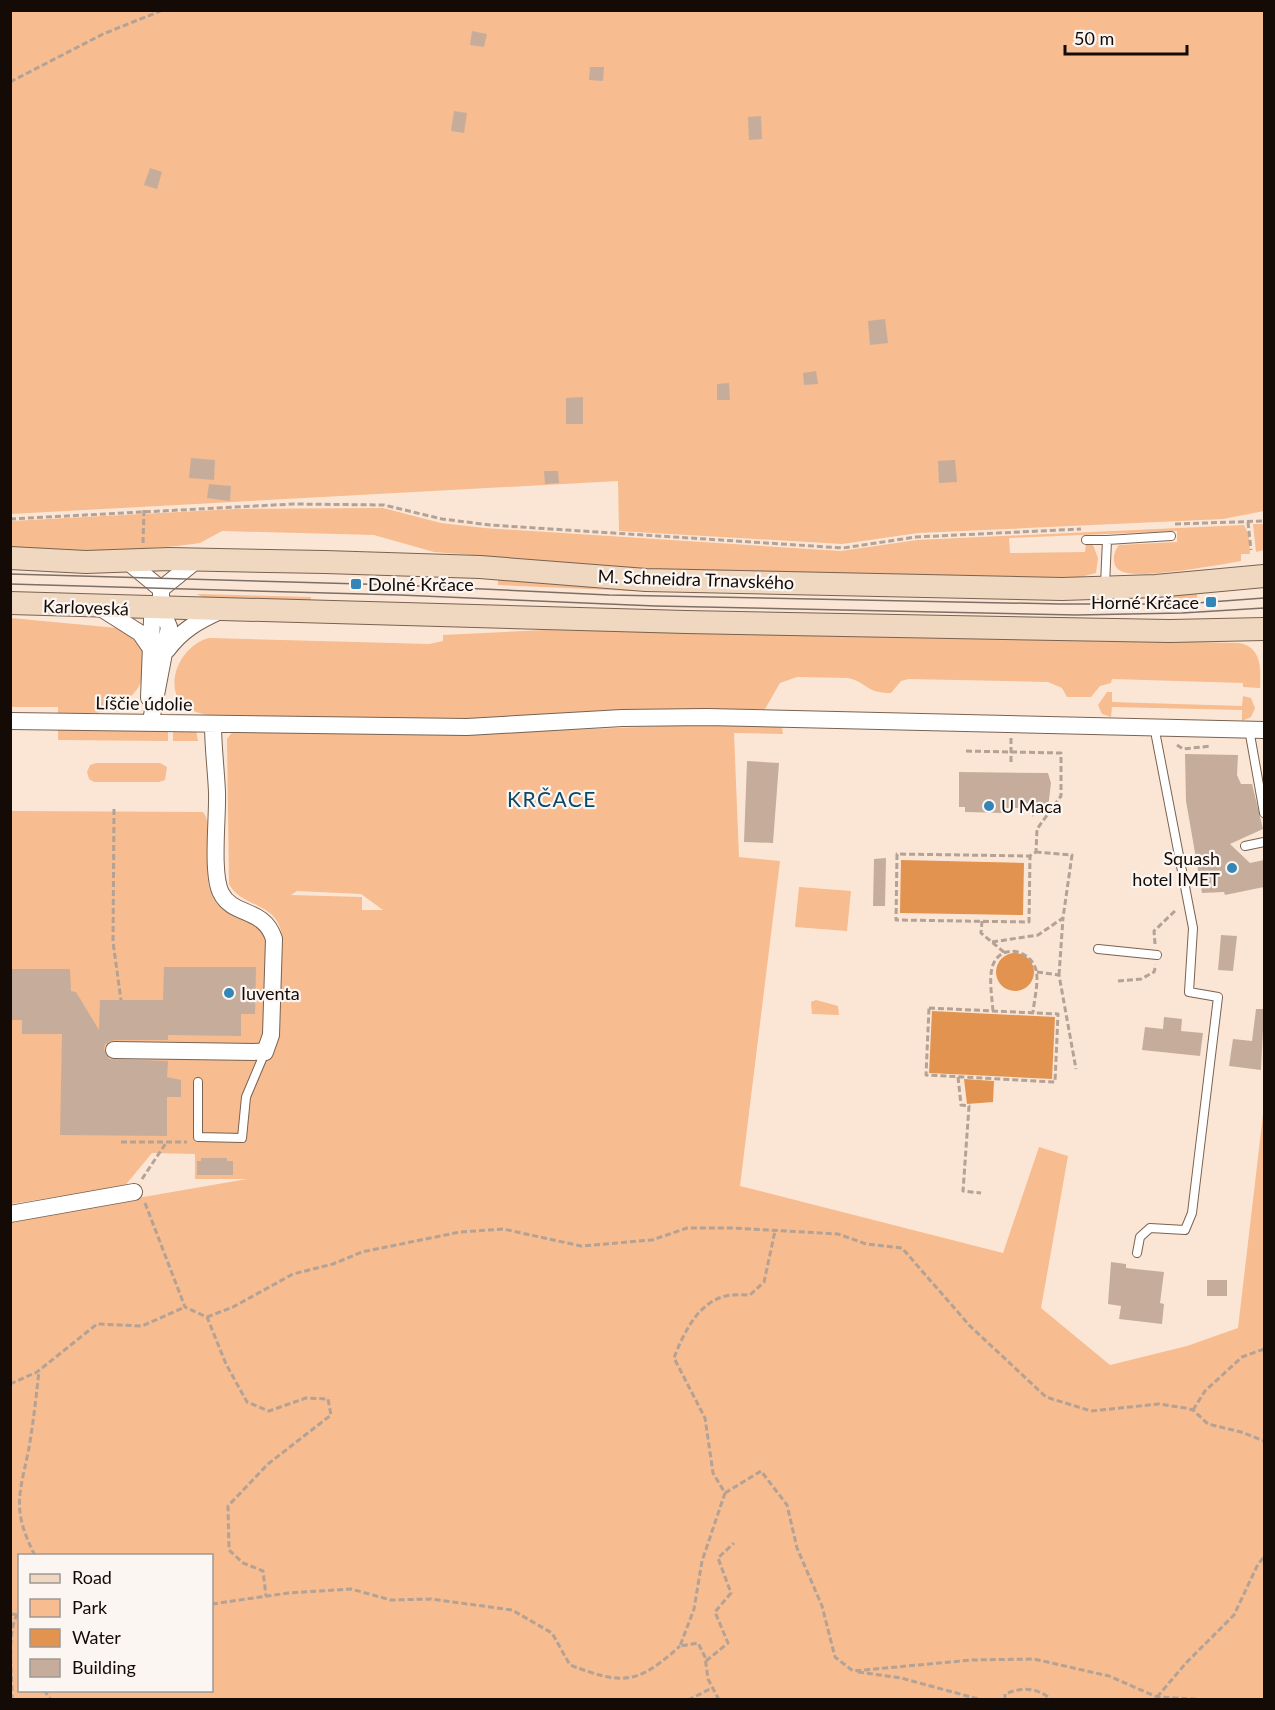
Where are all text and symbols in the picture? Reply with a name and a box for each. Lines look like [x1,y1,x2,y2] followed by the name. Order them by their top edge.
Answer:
[1065,18,1186,56] scale bar
[1074,27,1114,49] text: 50 m
[597,565,795,593] street label: M. Schneidra Trnavského
[368,573,474,595] place label: Dolné Krčace
[349,577,363,591] marker: Dolné Krčace
[1091,591,1199,613] place label: Horné Krčace
[43,595,129,619] street label: Karloveská
[1204,595,1218,609] marker: Horné Krčace
[95,691,193,715] street label: Líščie údolie
[507,786,597,811] district label: KRČACE
[1001,795,1062,817] place label: U Maca
[982,799,996,813] marker: U Maca
[1132,847,1220,890] place label: Squash hotel IMET
[1225,861,1239,875] marker: Squash hotel IMET
[241,982,300,1004] place label: Iuventa
[222,986,236,1000] marker: Iuventa
[18,1554,213,1692] legend
[72,1566,112,1588] text: Road
[72,1596,108,1618] text: Park
[72,1626,121,1648] text: Water
[72,1656,136,1678] text: Building

